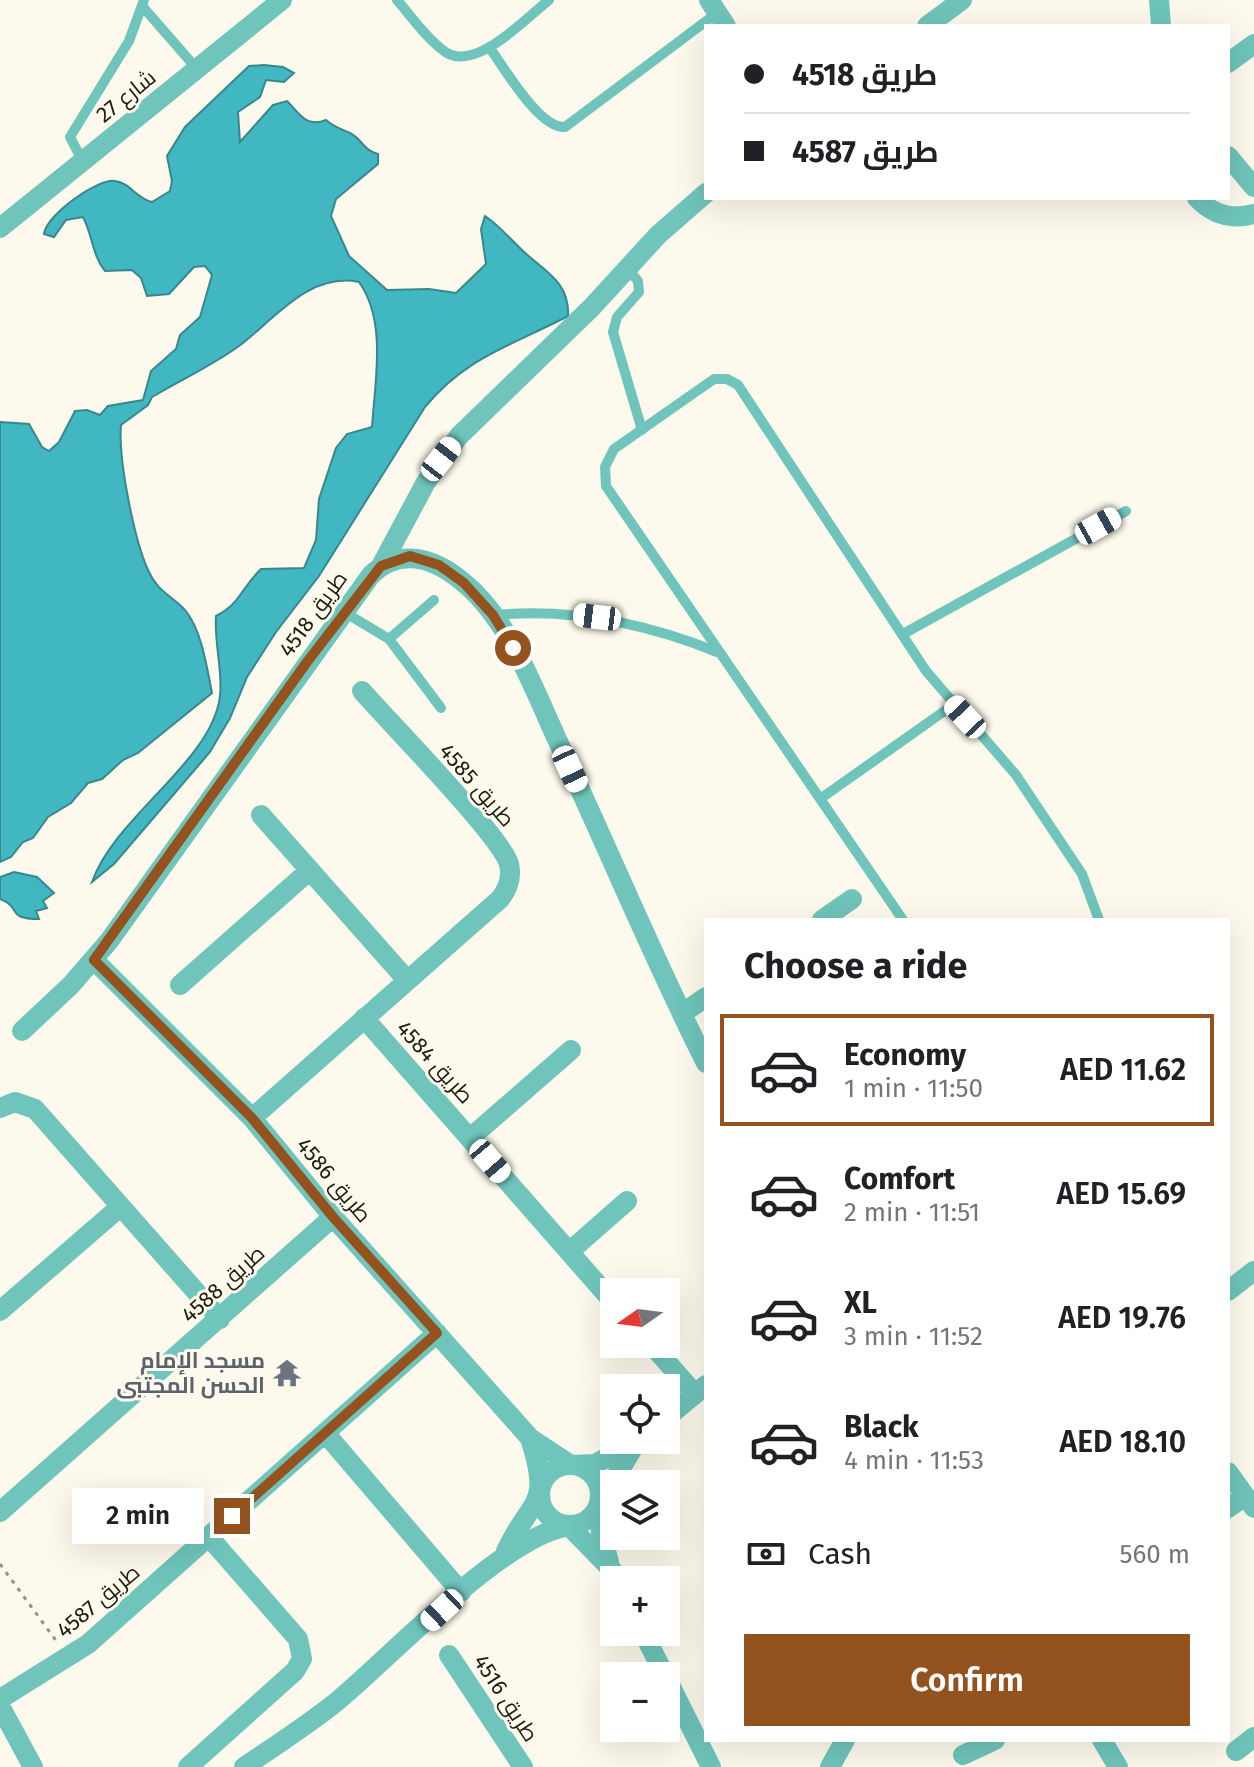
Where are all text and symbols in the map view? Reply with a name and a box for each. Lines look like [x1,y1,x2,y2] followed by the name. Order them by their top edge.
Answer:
[792,57,937,93] text: طريق 4518
[91,64,162,129] street label: شارع 27
[792,134,939,170] text: طريق 4587
[417,433,465,485] car
[1071,504,1125,548] car
[273,566,353,662] street label: طريق 4518
[572,602,622,632] car
[495,630,531,666] route start
[940,691,990,743] car
[433,738,521,832] street label: طريق 4585
[549,742,591,796] car
[744,944,967,988] text: Choose a ride
[391,1015,479,1109] street label: طريق 4584
[748,1034,820,1106] icon: car
[844,1037,966,1073] text: Economy
[1060,1052,1186,1088] text: AED 11.62
[844,1073,983,1104] text: 1 min · 11:50
[291,1132,377,1228] street label: طريق 4586
[465,1135,515,1187] car
[748,1158,820,1230] icon: car
[844,1161,955,1197] text: Comfort
[1057,1176,1186,1212] text: AED 15.69
[844,1197,980,1228] text: 2 min · 11:51
[176,1240,270,1328] street label: طريق 4588
[600,1278,680,1358] north arrow
[600,1278,680,1742] map controls
[748,1282,820,1354] icon: car
[844,1285,877,1321] text: XL
[1058,1300,1186,1336] text: AED 19.76
[844,1321,983,1352] text: 3 min · 11:52
[117,1347,265,1399] place label: مسجد الإمام الحسن المجتبى
[272,1358,302,1388] temple icon: مسجد الإمام الحسن المجتبى
[600,1374,680,1454] button: locate
[748,1406,820,1478] icon: car
[844,1409,919,1445] text: Black
[1060,1424,1186,1460] text: AED 18.10
[844,1445,984,1476] text: 4 min · 11:53
[600,1470,680,1550] button: layers
[72,1488,204,1544] callout: 2 min
[214,1498,250,1534] route end
[106,1500,170,1531] text: 2 min
[744,1532,788,1576] icon: cash
[808,1536,872,1572] text: Cash
[1119,1539,1190,1570] text: 560 m
[51,1558,145,1644] street label: طريق 4587
[600,1566,680,1646] button: +
[416,1585,468,1635] car
[744,1634,1190,1726] button: Confirm
[468,1649,544,1747] street label: طريق 4516
[600,1662,680,1742] button: −

